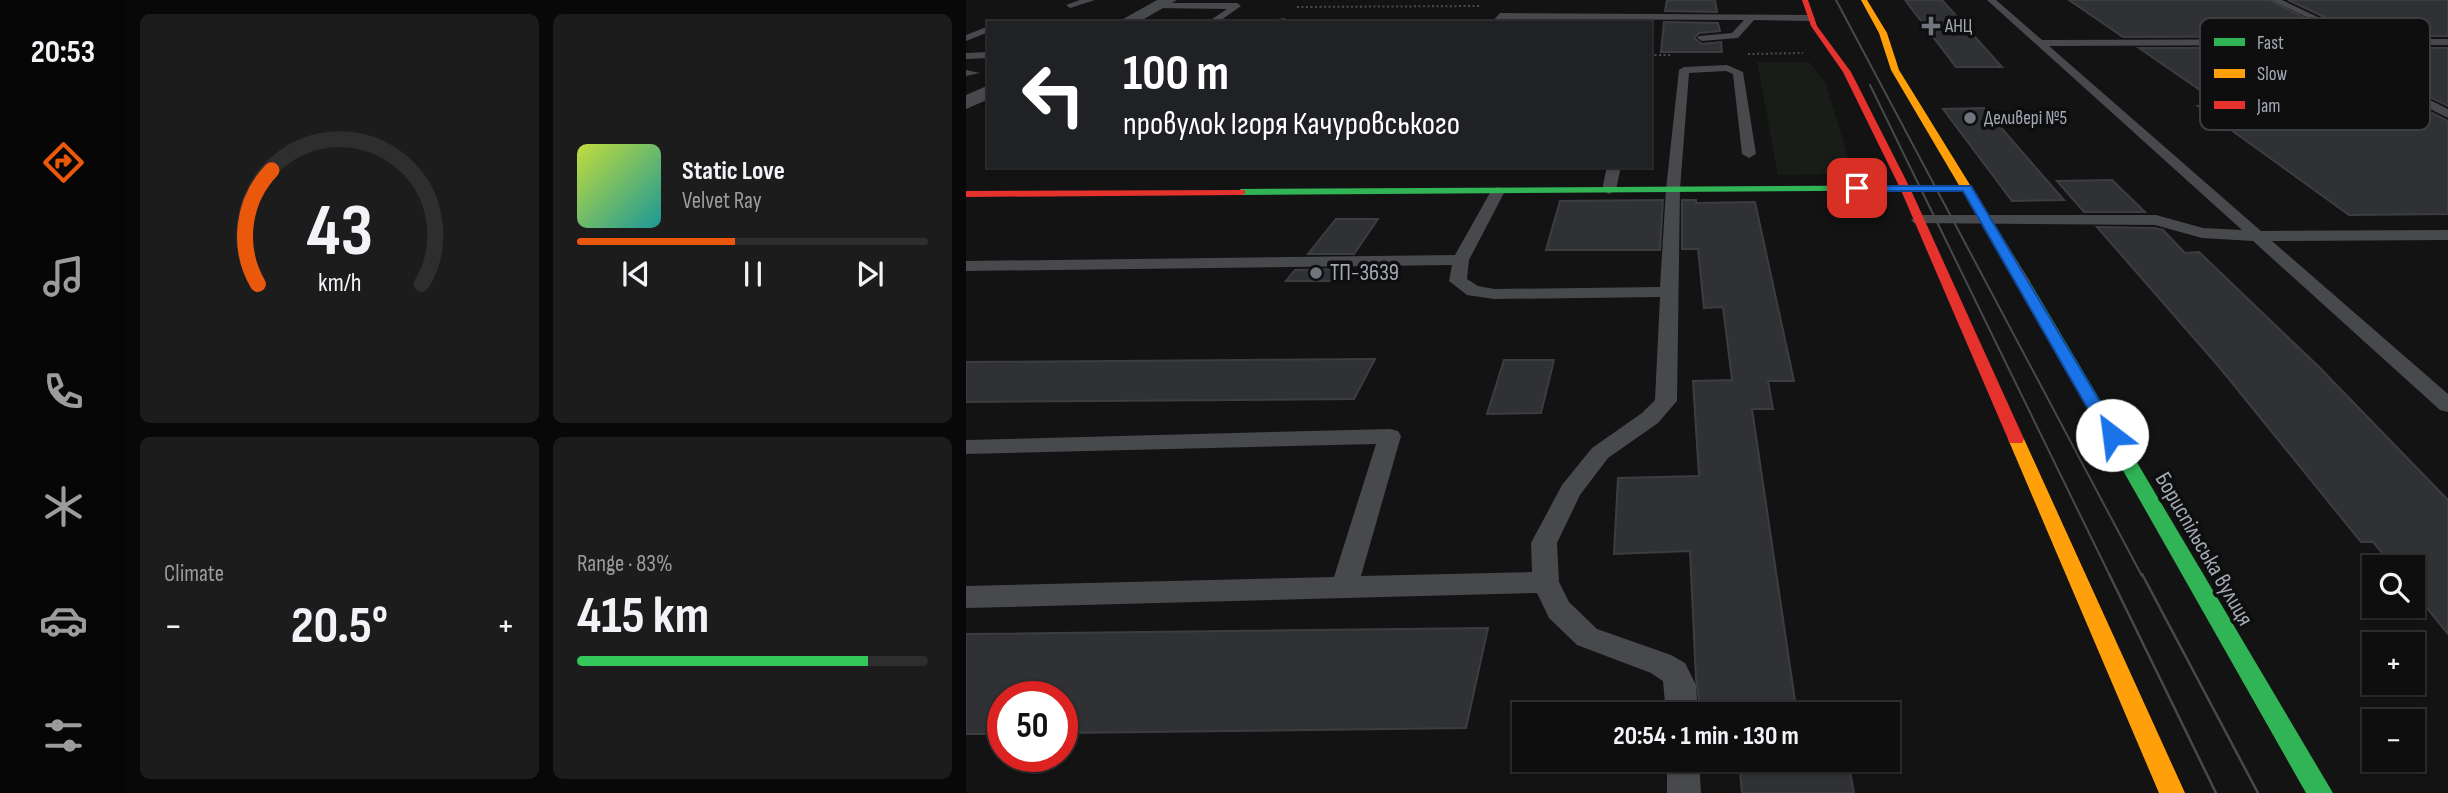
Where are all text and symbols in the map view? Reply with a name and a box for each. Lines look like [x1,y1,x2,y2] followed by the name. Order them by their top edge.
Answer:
[1944,15,1973,38] place label: АНЦ
[1923,18,1939,34] marker: АНЦ
[2200,18,2430,130] legend
[2257,32,2284,55] text: Fast
[31,33,95,72] text: 20:53
[1123,45,1229,104] text: 100 m
[1008,49,1099,140] icon: left
[2257,63,2287,86] text: Slow
[2256,95,2280,118] text: Jam
[1123,105,1460,144] text: провулок Ігоря Качуровського
[1984,107,2067,130] place label: Деливері №5
[1962,110,1978,126] marker: Деливері №5
[39,138,88,187] icon: directions
[682,156,785,187] text: Static Love
[1827,158,1887,218] pin
[1838,169,1876,207] icon: arrive
[682,187,762,215] text: Velvet Ray
[306,189,373,277] text: 43
[39,252,88,301] icon: music
[617,255,655,293] icon: previous
[734,255,772,293] icon: pause
[851,255,889,293] icon: next
[1330,259,1399,287] place label: ТП-3639
[1308,265,1324,281] marker: ТП-3639
[318,268,361,299] text: km/h
[39,367,88,416] icon: phone
[2075,398,2149,472] position arrow
[2149,467,2259,631] street label: Бориспільська вулиця
[39,482,88,531] icon: climate
[577,550,673,578] text: Range · 83%
[2362,555,2425,772] map controls
[2362,555,2425,618] button: search
[164,560,224,588] text: Climate
[577,585,709,648] text: 415 km
[291,595,388,658] text: 20.5°
[39,596,88,645] icon: car
[164,604,183,649] text: −
[496,604,515,649] text: +
[2362,632,2425,695] button: +
[987,681,1078,772] speed limit sign: 50
[2362,709,2425,772] button: −
[39,711,88,760] icon: filters
[1613,721,1799,752] text: 20:54 · 1 min · 130 m

